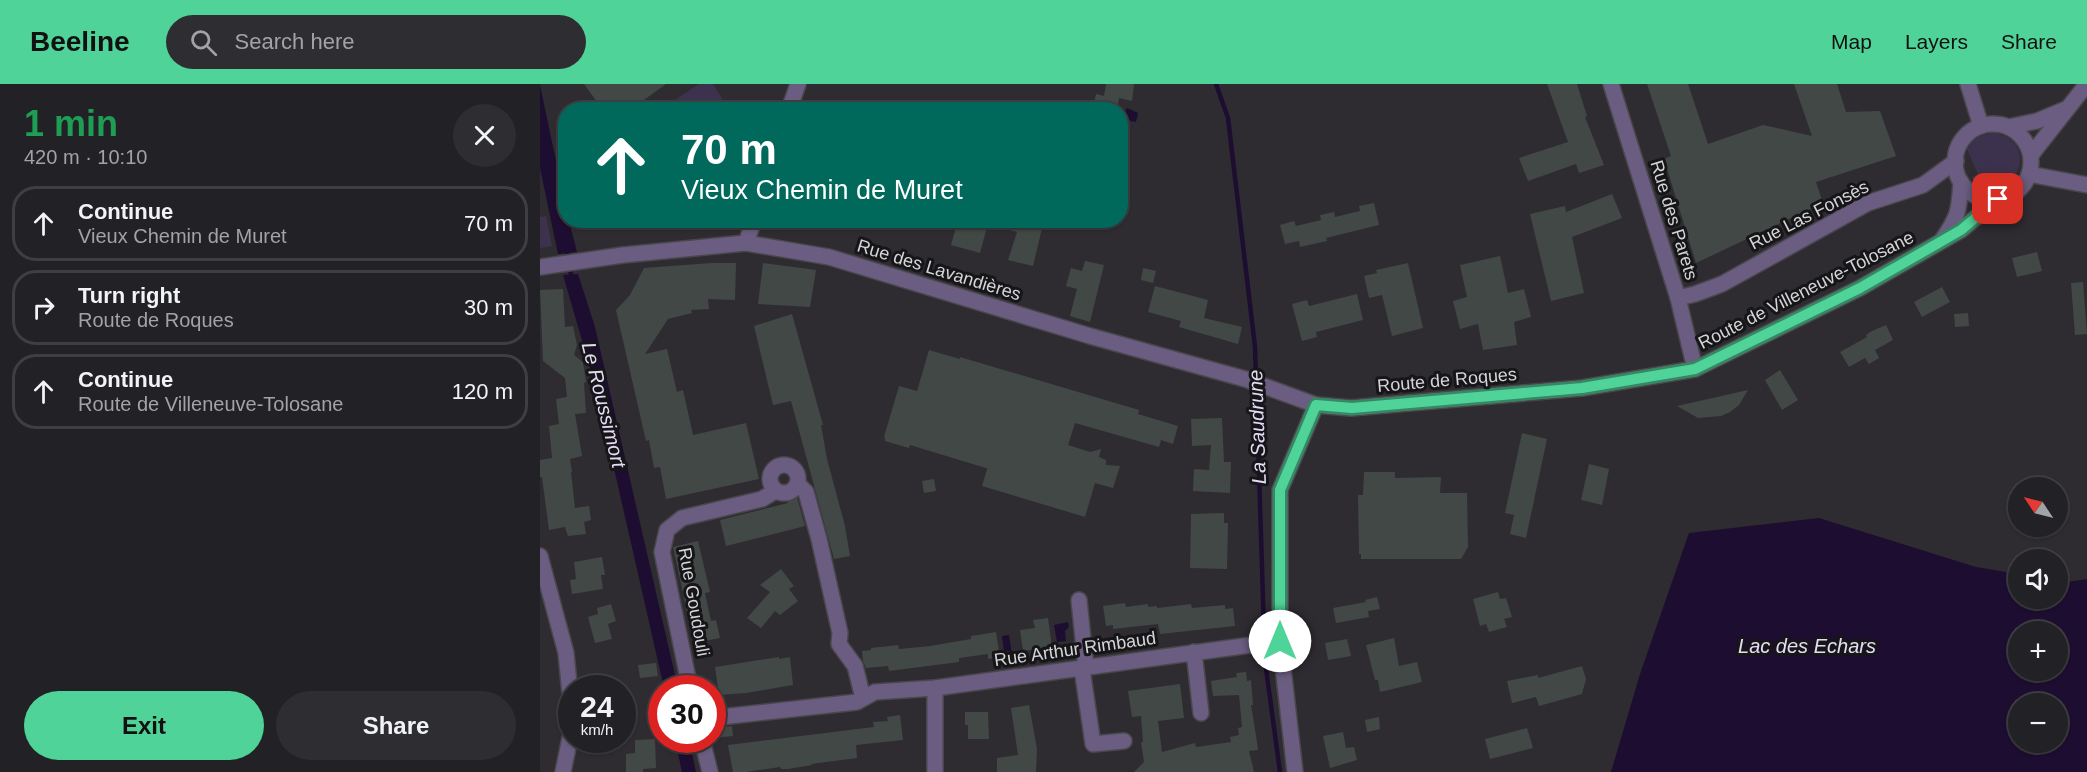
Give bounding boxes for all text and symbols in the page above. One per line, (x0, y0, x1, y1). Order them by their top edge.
search box (166, 15, 586, 69)
text: Beeline (30, 26, 130, 57)
icon: search (187, 26, 220, 59)
text: Search here (235, 29, 354, 54)
text: Map (1831, 30, 1872, 53)
text: Layers (1905, 30, 1968, 53)
text: Share (2001, 30, 2057, 53)
text: 1 min (24, 103, 118, 144)
button: close (453, 104, 516, 167)
icon: ahead (582, 126, 660, 204)
text: 70 m (681, 126, 777, 173)
text: 420 m · 10:10 (24, 146, 147, 168)
street label: Rue des Parets (1646, 158, 1702, 282)
pin (1972, 173, 2023, 224)
text: Vieux Chemin de Muret (681, 175, 963, 205)
street label: Rue Las Fonsès (1746, 176, 1872, 254)
icon: arrive (1981, 182, 2014, 215)
text: Continue (78, 199, 173, 224)
icon: ahead (27, 207, 60, 240)
text: 70 m (464, 211, 513, 236)
text: Vieux Chemin de Muret (78, 225, 287, 247)
street label: Route de Villeneuve-Tolosane (1695, 227, 1917, 353)
street label: Rue des Lavandières (855, 236, 1023, 304)
text: Turn right (78, 283, 180, 308)
icon: right (27, 291, 60, 324)
text: 30 m (464, 295, 513, 320)
text: Route de Roques (78, 309, 234, 331)
water label: Le Roussimort (578, 340, 631, 472)
street label: Route de Roques (1376, 364, 1518, 396)
text: Continue (78, 367, 173, 392)
water label: La Saudrune (1244, 369, 1270, 485)
icon: ahead (27, 375, 60, 408)
text: 120 m (452, 379, 513, 404)
text: Route de Villeneuve-Tolosane (78, 393, 343, 415)
north arrow (2008, 477, 2068, 537)
map controls (2008, 477, 2068, 753)
street label: Rue Goudouli (675, 546, 713, 658)
button: sound (2008, 549, 2068, 609)
position arrow (1248, 609, 1312, 673)
button: + (2008, 621, 2068, 681)
street label: Rue Arthur Rimbaud (993, 628, 1157, 670)
water label: Lac des Echars (1738, 635, 1876, 657)
speed limit sign: 30 (648, 675, 726, 753)
text: 24 (580, 690, 614, 723)
button: Exit (24, 691, 264, 760)
button: Share (276, 691, 516, 760)
button: − (2008, 693, 2068, 753)
text: km/h (581, 721, 613, 738)

